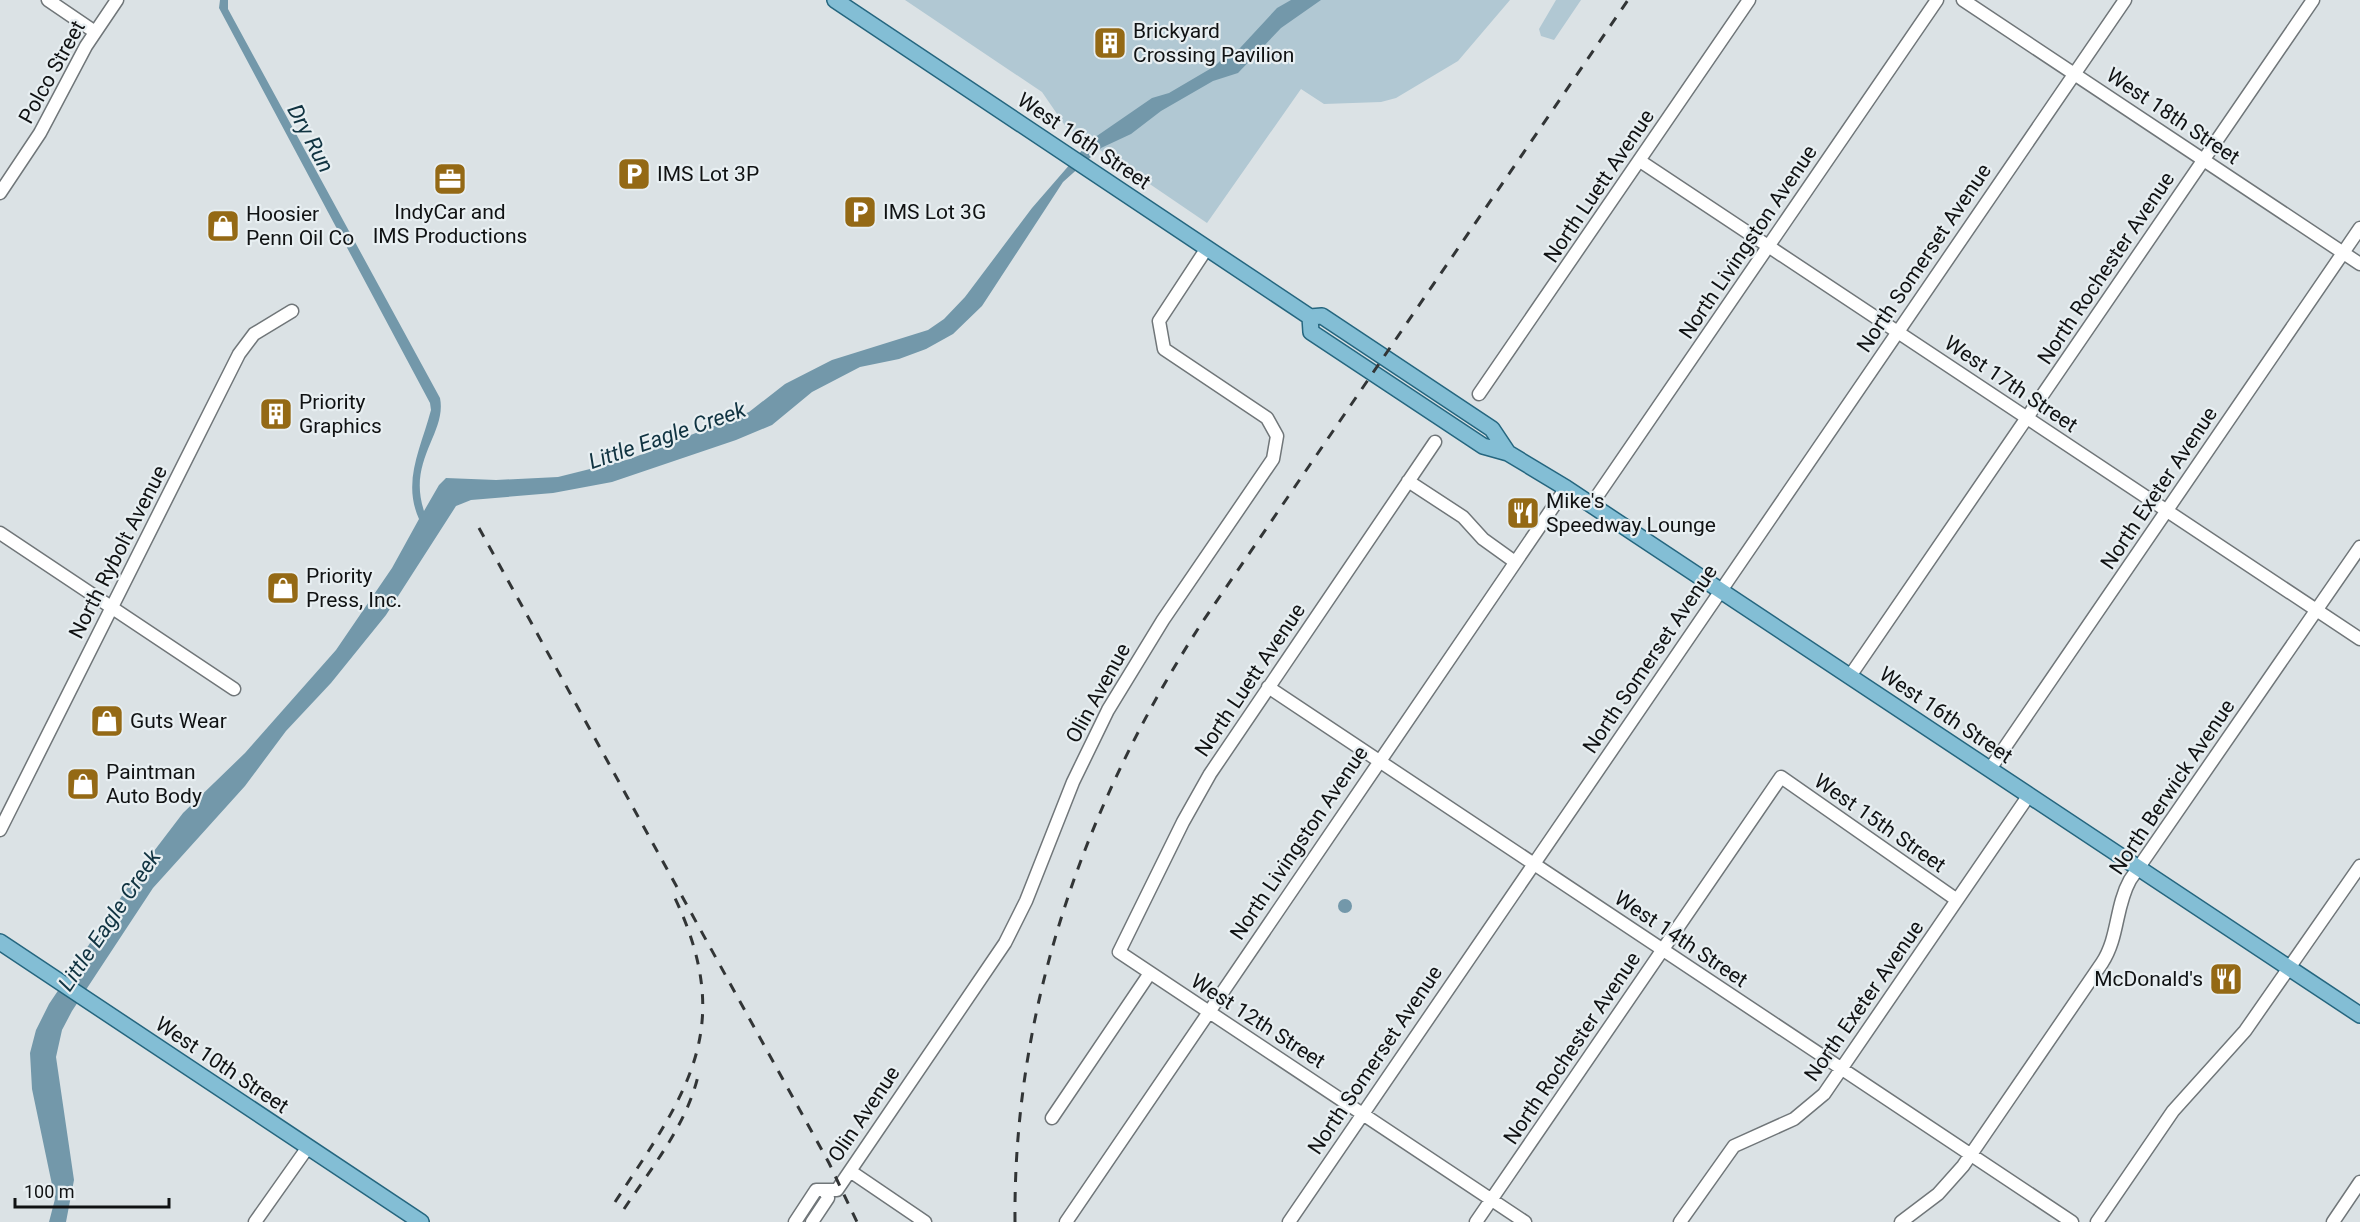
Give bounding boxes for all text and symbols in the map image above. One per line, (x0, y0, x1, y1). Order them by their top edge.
street label: Polco Street (14, 16, 90, 128)
place label: Brickyard Crossing Pavilion (1133, 19, 1294, 67)
building icon: Brickyard Crossing Pavilion (1092, 25, 1128, 61)
street label: West 18th Street (2102, 63, 2244, 169)
street label: West 16th Street (1013, 88, 1155, 194)
water label: Dry Run (282, 100, 339, 177)
street label: North Luett Avenue (1539, 105, 1659, 267)
street label: North Livingston Avenue (1674, 141, 1822, 343)
parking icon: IMS Lot 3P (616, 156, 652, 192)
street label: North Somerset Avenue (1852, 159, 1996, 357)
office icon: IndyCar and IMS Productions (432, 161, 468, 197)
place label: IMS Lot 3P (657, 162, 759, 186)
street label: North Rochester Avenue (2033, 167, 2179, 369)
parking icon: IMS Lot 3G (842, 194, 878, 230)
place label: IndyCar and IMS Productions (373, 200, 527, 248)
place label: IMS Lot 3G (883, 200, 986, 224)
place label: Hoosier Penn Oil Co (246, 202, 354, 250)
shop icon: Hoosier Penn Oil Co (205, 208, 241, 244)
street label: West 17th Street (1940, 331, 2082, 437)
place label: Priority Graphics (299, 390, 382, 438)
building icon: Priority Graphics (258, 396, 294, 432)
water label: Little Eagle Creek (585, 396, 750, 474)
street label: North Exeter Avenue (2096, 402, 2222, 574)
street label: North Rybolt Avenue (64, 462, 172, 642)
place label: Mike's Speedway Lounge (1546, 489, 1716, 537)
restaurant icon: Mike's Speedway Lounge (1505, 495, 1541, 531)
street label: North Somerset Avenue (1578, 560, 1722, 758)
place label: Priority Press, Inc. (306, 564, 402, 612)
shop icon: Priority Press, Inc. (265, 570, 301, 606)
street label: North Luett Avenue (1190, 599, 1310, 761)
street label: Olin Avenue (1061, 639, 1135, 747)
street label: West 16th Street (1875, 662, 2017, 768)
street label: North Berwick Avenue (2104, 695, 2240, 879)
shop icon: Guts Wear (89, 703, 125, 739)
place label: Guts Wear (130, 709, 227, 733)
street label: North Livingston Avenue (1225, 742, 1373, 944)
place label: Paintman Auto Body (106, 760, 202, 808)
shop icon: Paintman Auto Body (65, 766, 101, 802)
street label: West 15th Street (1810, 769, 1950, 877)
water label: Little Eagle Creek (53, 844, 166, 995)
street label: West 14th Street (1610, 886, 1752, 992)
street label: North Exeter Avenue (1800, 916, 1928, 1086)
street label: North Rochester Avenue (1499, 947, 1645, 1149)
street label: North Somerset Avenue (1303, 961, 1447, 1159)
restaurant icon: McDonald's (2208, 961, 2244, 997)
place label: McDonald's (2094, 967, 2203, 991)
street label: West 12th Street (1186, 969, 1330, 1073)
street label: West 10th Street (151, 1012, 293, 1118)
street label: Olin Avenue (823, 1062, 905, 1166)
scale bar (15, 1171, 170, 1209)
text: 100 m (24, 1181, 75, 1202)

